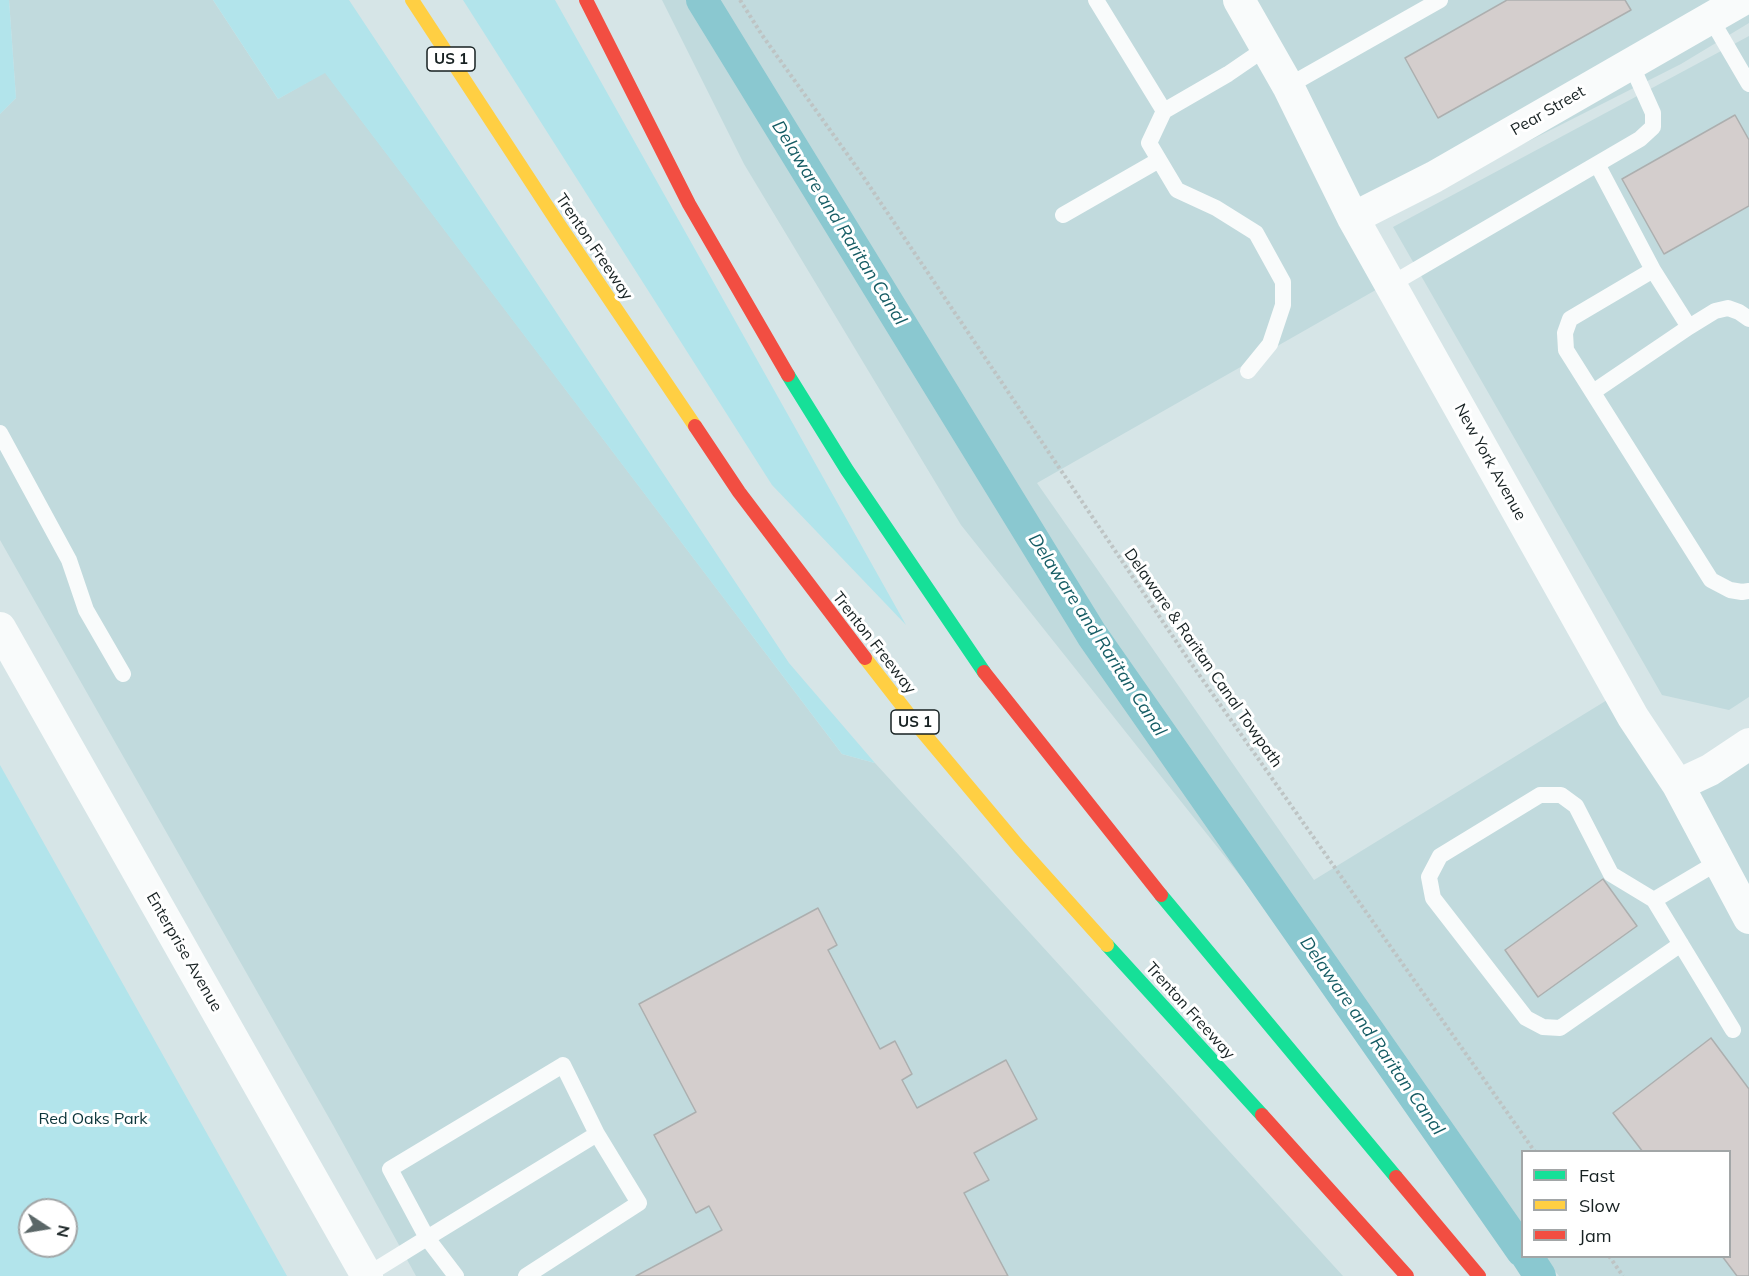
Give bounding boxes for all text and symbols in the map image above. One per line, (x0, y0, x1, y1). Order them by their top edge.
road number: US 1 (427, 47, 475, 71)
street label: Pear Street (1507, 82, 1589, 140)
water label: Delaware and Raritan Canal (767, 117, 911, 329)
street label: Trenton Freeway (551, 190, 637, 304)
street label: New York Avenue (1450, 400, 1530, 524)
water label: Delaware and Raritan Canal (1023, 530, 1171, 740)
street label: Delaware & Raritan Canal Towpath (1120, 545, 1286, 771)
street label: Trenton Freeway (828, 588, 920, 698)
road number: US 1 (891, 710, 939, 734)
street label: Enterprise Avenue (142, 889, 226, 1015)
water label: Delaware and Raritan Canal (1295, 933, 1449, 1139)
street label: Trenton Freeway (1141, 958, 1239, 1064)
park label: Red Oaks Park (38, 1109, 148, 1129)
legend (1521, 1150, 1731, 1258)
text: Fast (1579, 1164, 1615, 1187)
text: Slow (1579, 1194, 1620, 1217)
north arrow (18, 1198, 78, 1258)
text: N (53, 1223, 75, 1239)
text: Jam (1579, 1224, 1612, 1247)

